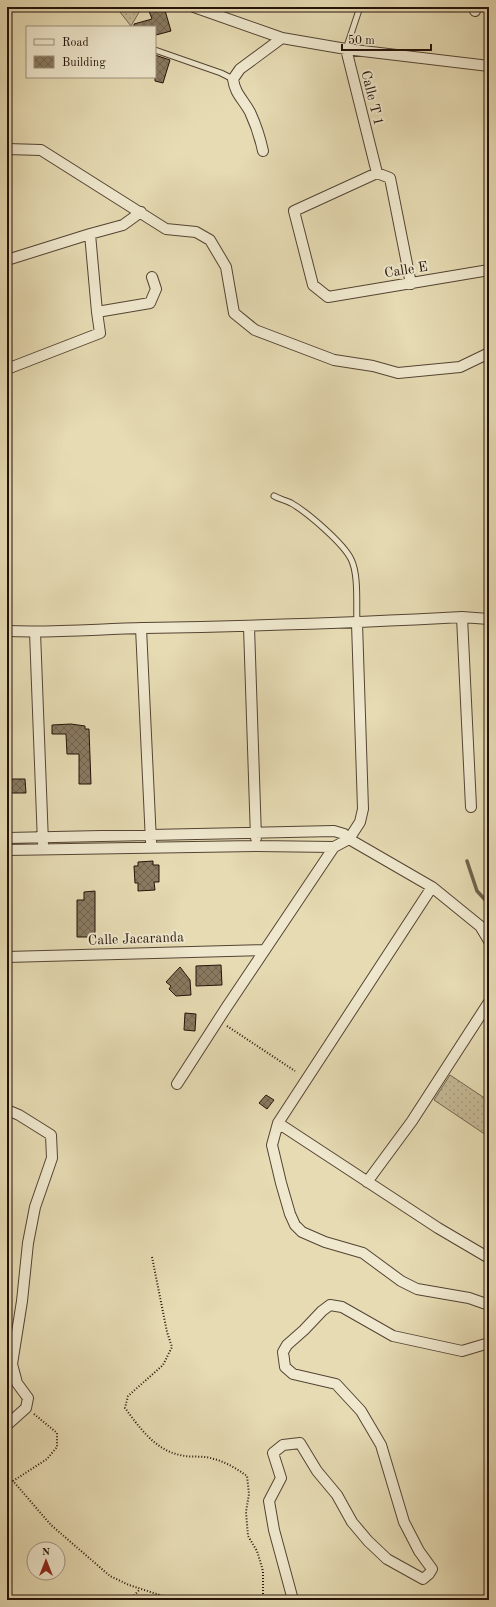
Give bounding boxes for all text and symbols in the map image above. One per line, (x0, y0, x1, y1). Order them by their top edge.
legend (26, 26, 156, 78)
scale bar (342, 26, 431, 52)
text: 50 m (348, 34, 375, 47)
text: Road (62, 37, 89, 49)
text: Building (62, 57, 106, 69)
street label: Calle T 1 (358, 69, 386, 127)
street label: Calle E (383, 260, 429, 280)
street label: Calle Jacaranda (88, 930, 184, 948)
north arrow (26, 1541, 66, 1581)
text: N (42, 1547, 51, 1558)

